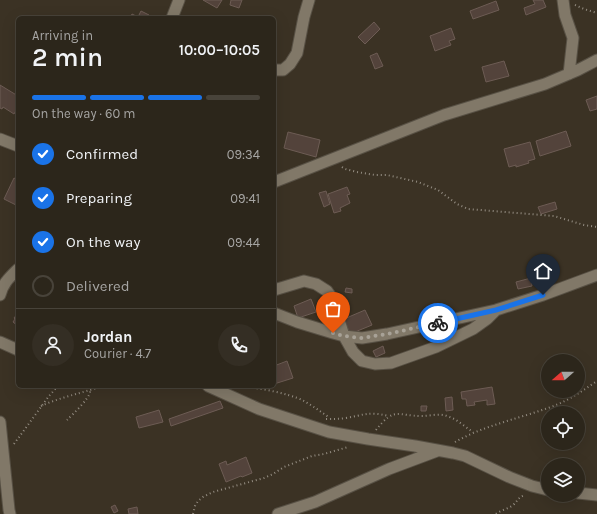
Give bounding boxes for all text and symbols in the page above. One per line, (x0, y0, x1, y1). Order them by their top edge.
text: Arriving in (32, 28, 93, 43)
text: 10:00–10:05 (179, 41, 260, 59)
text: 2 min (32, 42, 103, 73)
text: On the way · 60 m (32, 106, 135, 121)
icon: check (32, 143, 54, 165)
text: Confirmed (66, 145, 138, 163)
text: 09:34 (227, 147, 260, 162)
icon: check (32, 187, 54, 209)
text: Preparing (66, 189, 132, 207)
text: 09:41 (230, 191, 260, 206)
icon: check (32, 231, 54, 253)
text: On the way (66, 233, 140, 251)
text: 09:44 (227, 235, 260, 250)
pin (526, 254, 560, 295)
icon: home (532, 260, 554, 282)
text: Delivered (66, 277, 130, 295)
pin (316, 292, 350, 333)
icon: bag (322, 298, 344, 320)
courier (418, 303, 458, 343)
icon: bike (427, 312, 449, 334)
button: person (32, 324, 74, 366)
button: phone (218, 324, 260, 366)
text: Jordan (84, 328, 132, 346)
text: Courier · 4.7 (84, 346, 151, 361)
north arrow (541, 354, 585, 398)
map controls (541, 354, 585, 502)
button: locate (541, 406, 585, 450)
button: layers (541, 458, 585, 502)

